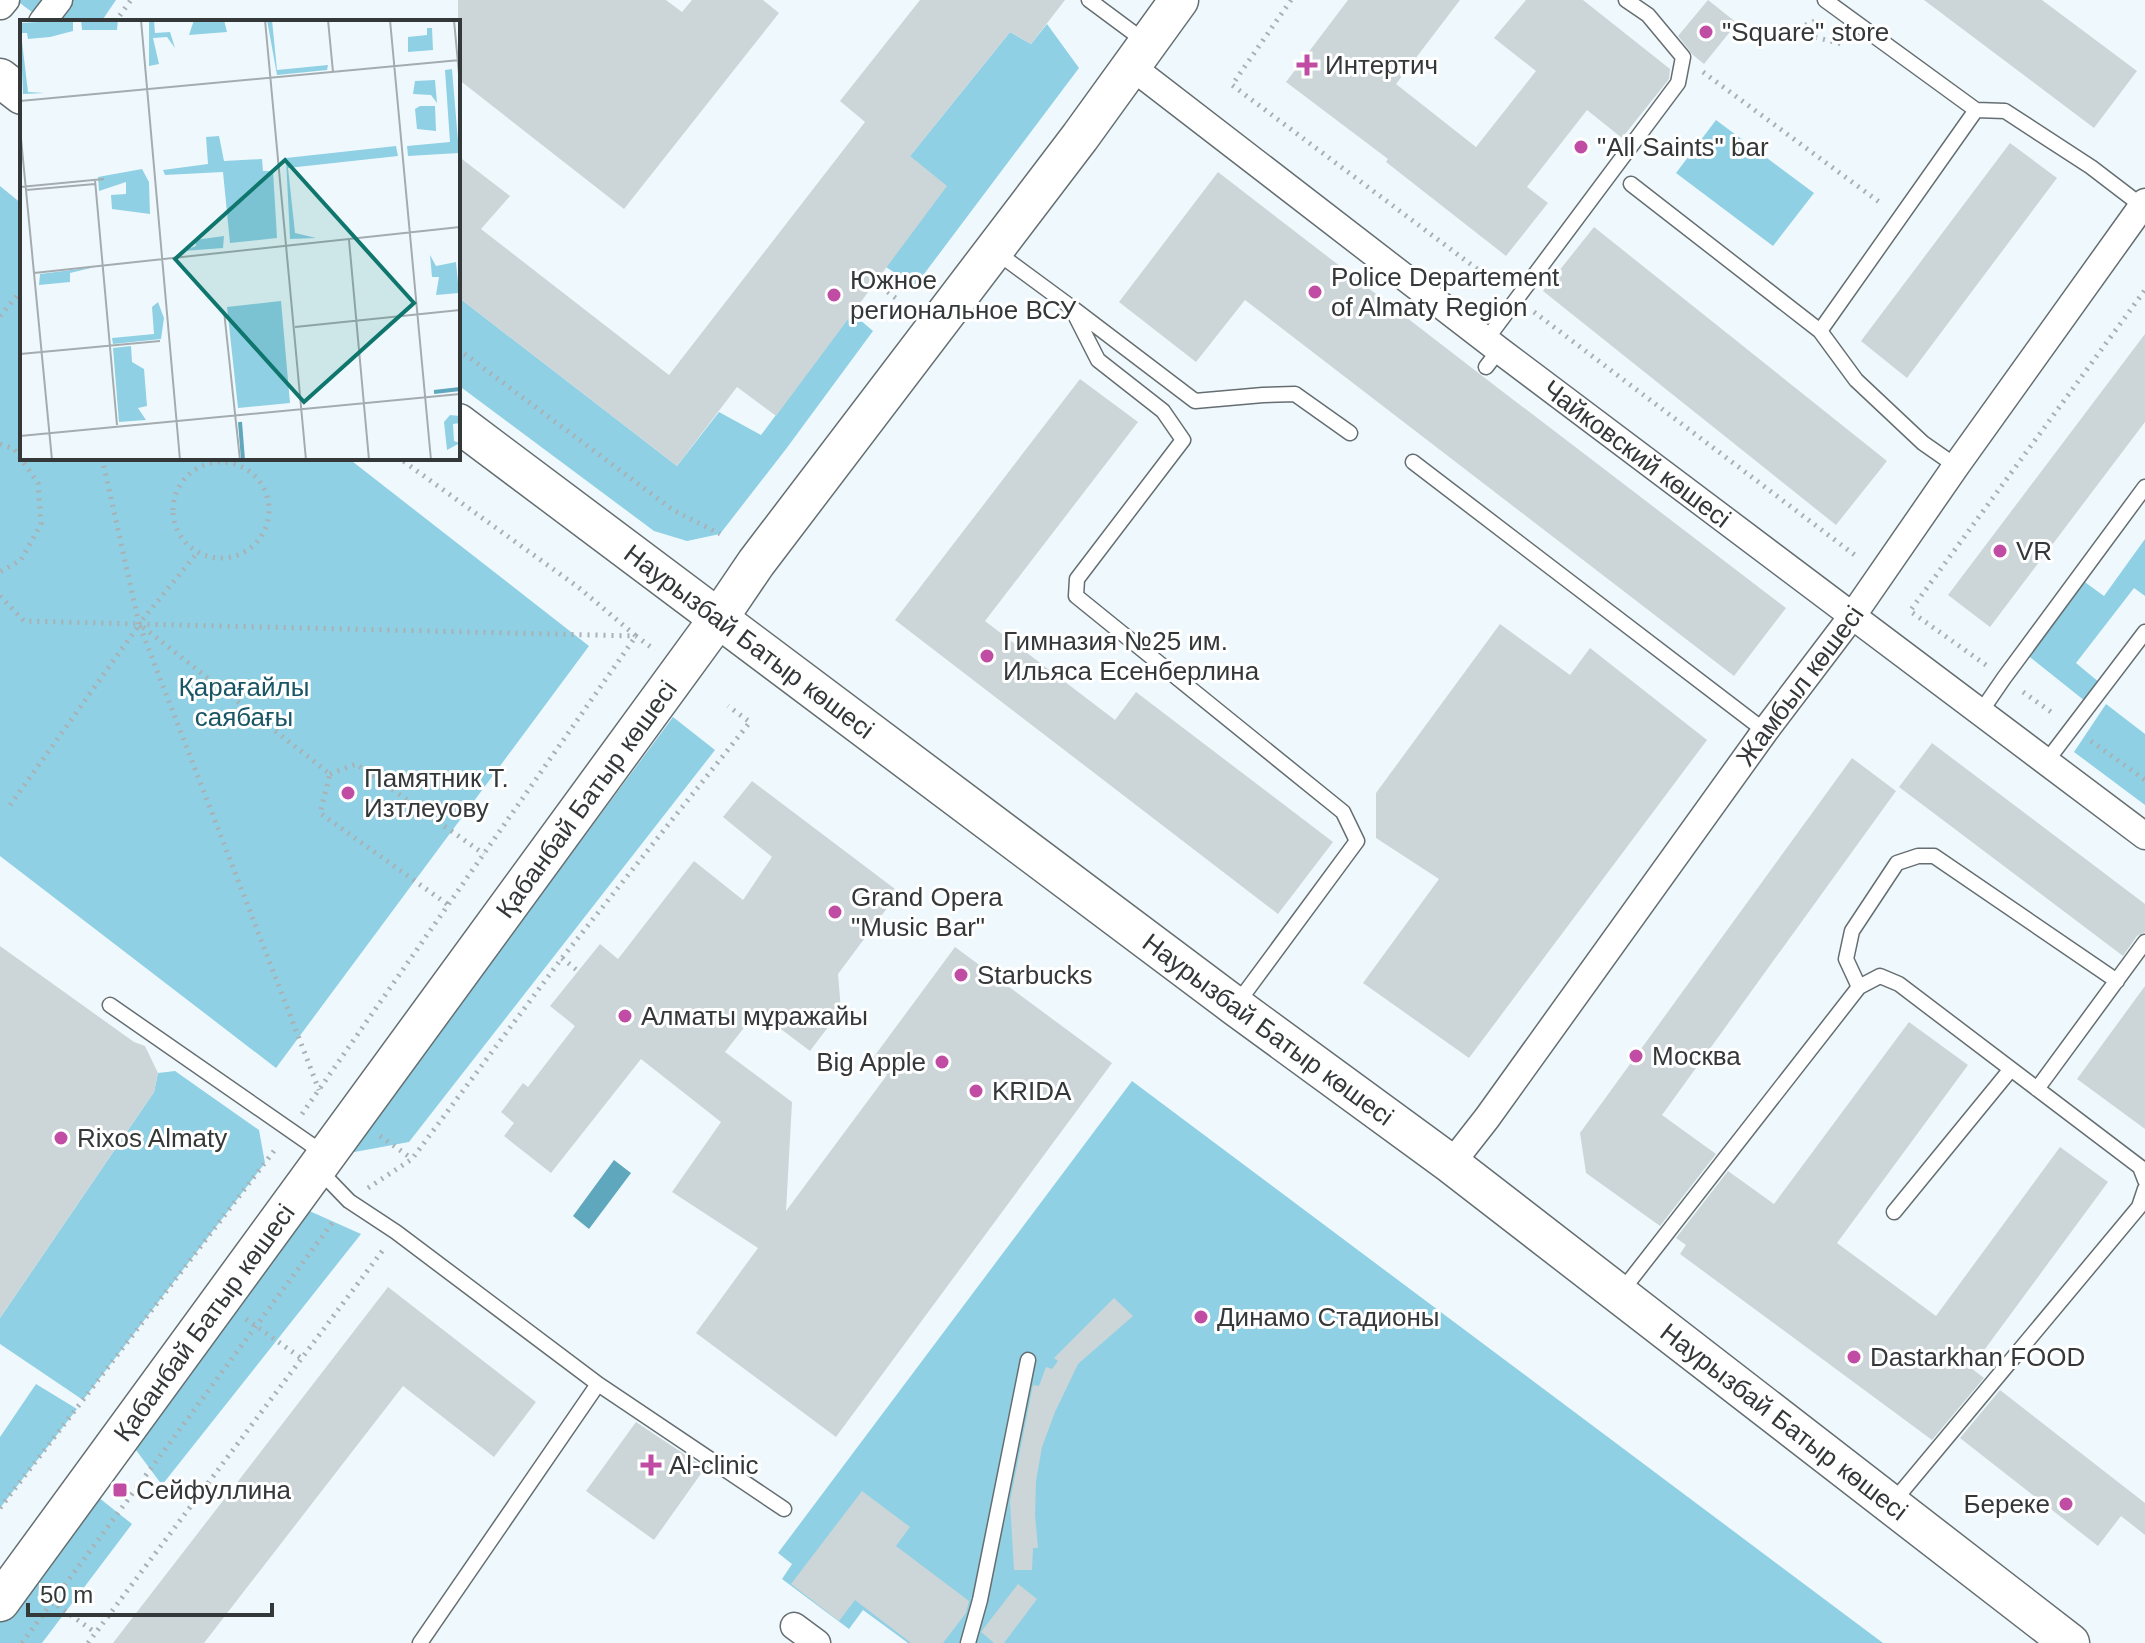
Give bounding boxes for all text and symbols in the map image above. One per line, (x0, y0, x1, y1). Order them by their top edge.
place label: "Square" store (1722, 17, 1889, 47)
inset map (20, 20, 460, 460)
marker: "Square" store (1697, 23, 1715, 41)
place label: Интертич (1325, 50, 1438, 80)
marker: Интертич (1296, 54, 1318, 76)
place label: "All Saints" bar (1597, 132, 1769, 162)
marker: "All Saints" bar (1572, 138, 1590, 156)
place label: Police Departement of Almaty Region (1331, 262, 1560, 322)
place label: Южное региональное ВСУ (850, 265, 1077, 325)
marker: Police Departement of Almaty Region (1306, 283, 1324, 301)
marker: Южное региональное ВСУ (825, 286, 843, 304)
street label: Чайковский көшесі (1537, 374, 1736, 534)
place label: VR (2016, 536, 2052, 566)
street label: Наурызбай Батыр көшесі (618, 538, 880, 745)
marker: VR (1991, 542, 2009, 560)
street label: Жамбыл көшесі (1730, 600, 1870, 771)
place label: Гимназия №25 им. Ильяса Есенберлина (1003, 626, 1260, 686)
marker: Гимназия №25 им. Ильяса Есенберлина (978, 647, 996, 665)
park label: Қарағайлы саябағы (179, 672, 309, 732)
street label: Қабанбай Батыр көшесі (490, 675, 683, 924)
place label: Памятник Т. Изтлеуову (364, 763, 509, 823)
marker: Памятник Т. Изтлеуову (339, 784, 357, 802)
place label: Grand Opera "Music Bar" (851, 882, 1003, 942)
marker: Grand Opera "Music Bar" (826, 903, 844, 921)
street label: Наурызбай Батыр көшесі (1137, 927, 1399, 1132)
place label: Starbucks (977, 960, 1093, 990)
marker: Starbucks (952, 966, 970, 984)
place label: Алматы мұражайы (641, 1001, 868, 1031)
marker: Алматы мұражайы (616, 1007, 634, 1025)
place label: Москва (1652, 1041, 1741, 1071)
place label: Big Apple (816, 1047, 926, 1077)
marker: Москва (1627, 1047, 1645, 1065)
marker: Big Apple (933, 1053, 951, 1071)
place label: KRIDA (992, 1076, 1072, 1106)
marker: KRIDA (967, 1082, 985, 1100)
place label: Rixos Almaty (77, 1123, 227, 1153)
marker: Rixos Almaty (52, 1129, 70, 1147)
street label: Қабанбай Батыр көшесі (107, 1198, 301, 1447)
place label: Динамо Стадионы (1217, 1302, 1440, 1332)
marker: Динамо Стадионы (1192, 1308, 1210, 1326)
street label: Наурызбай Батыр көшесі (1654, 1317, 1913, 1527)
place label: Dastarkhan FOOD (1870, 1342, 2085, 1372)
marker: Dastarkhan FOOD (1845, 1348, 1863, 1366)
place label: Al-clinic (669, 1450, 759, 1480)
marker: Al-clinic (640, 1454, 662, 1476)
place label: Сейфуллина (136, 1475, 292, 1505)
marker: Сейфуллина (111, 1481, 129, 1499)
place label: Береке (1963, 1489, 2050, 1519)
marker: Береке (2057, 1495, 2075, 1513)
scale bar (28, 1567, 272, 1617)
text: 50 m (40, 1581, 93, 1608)

